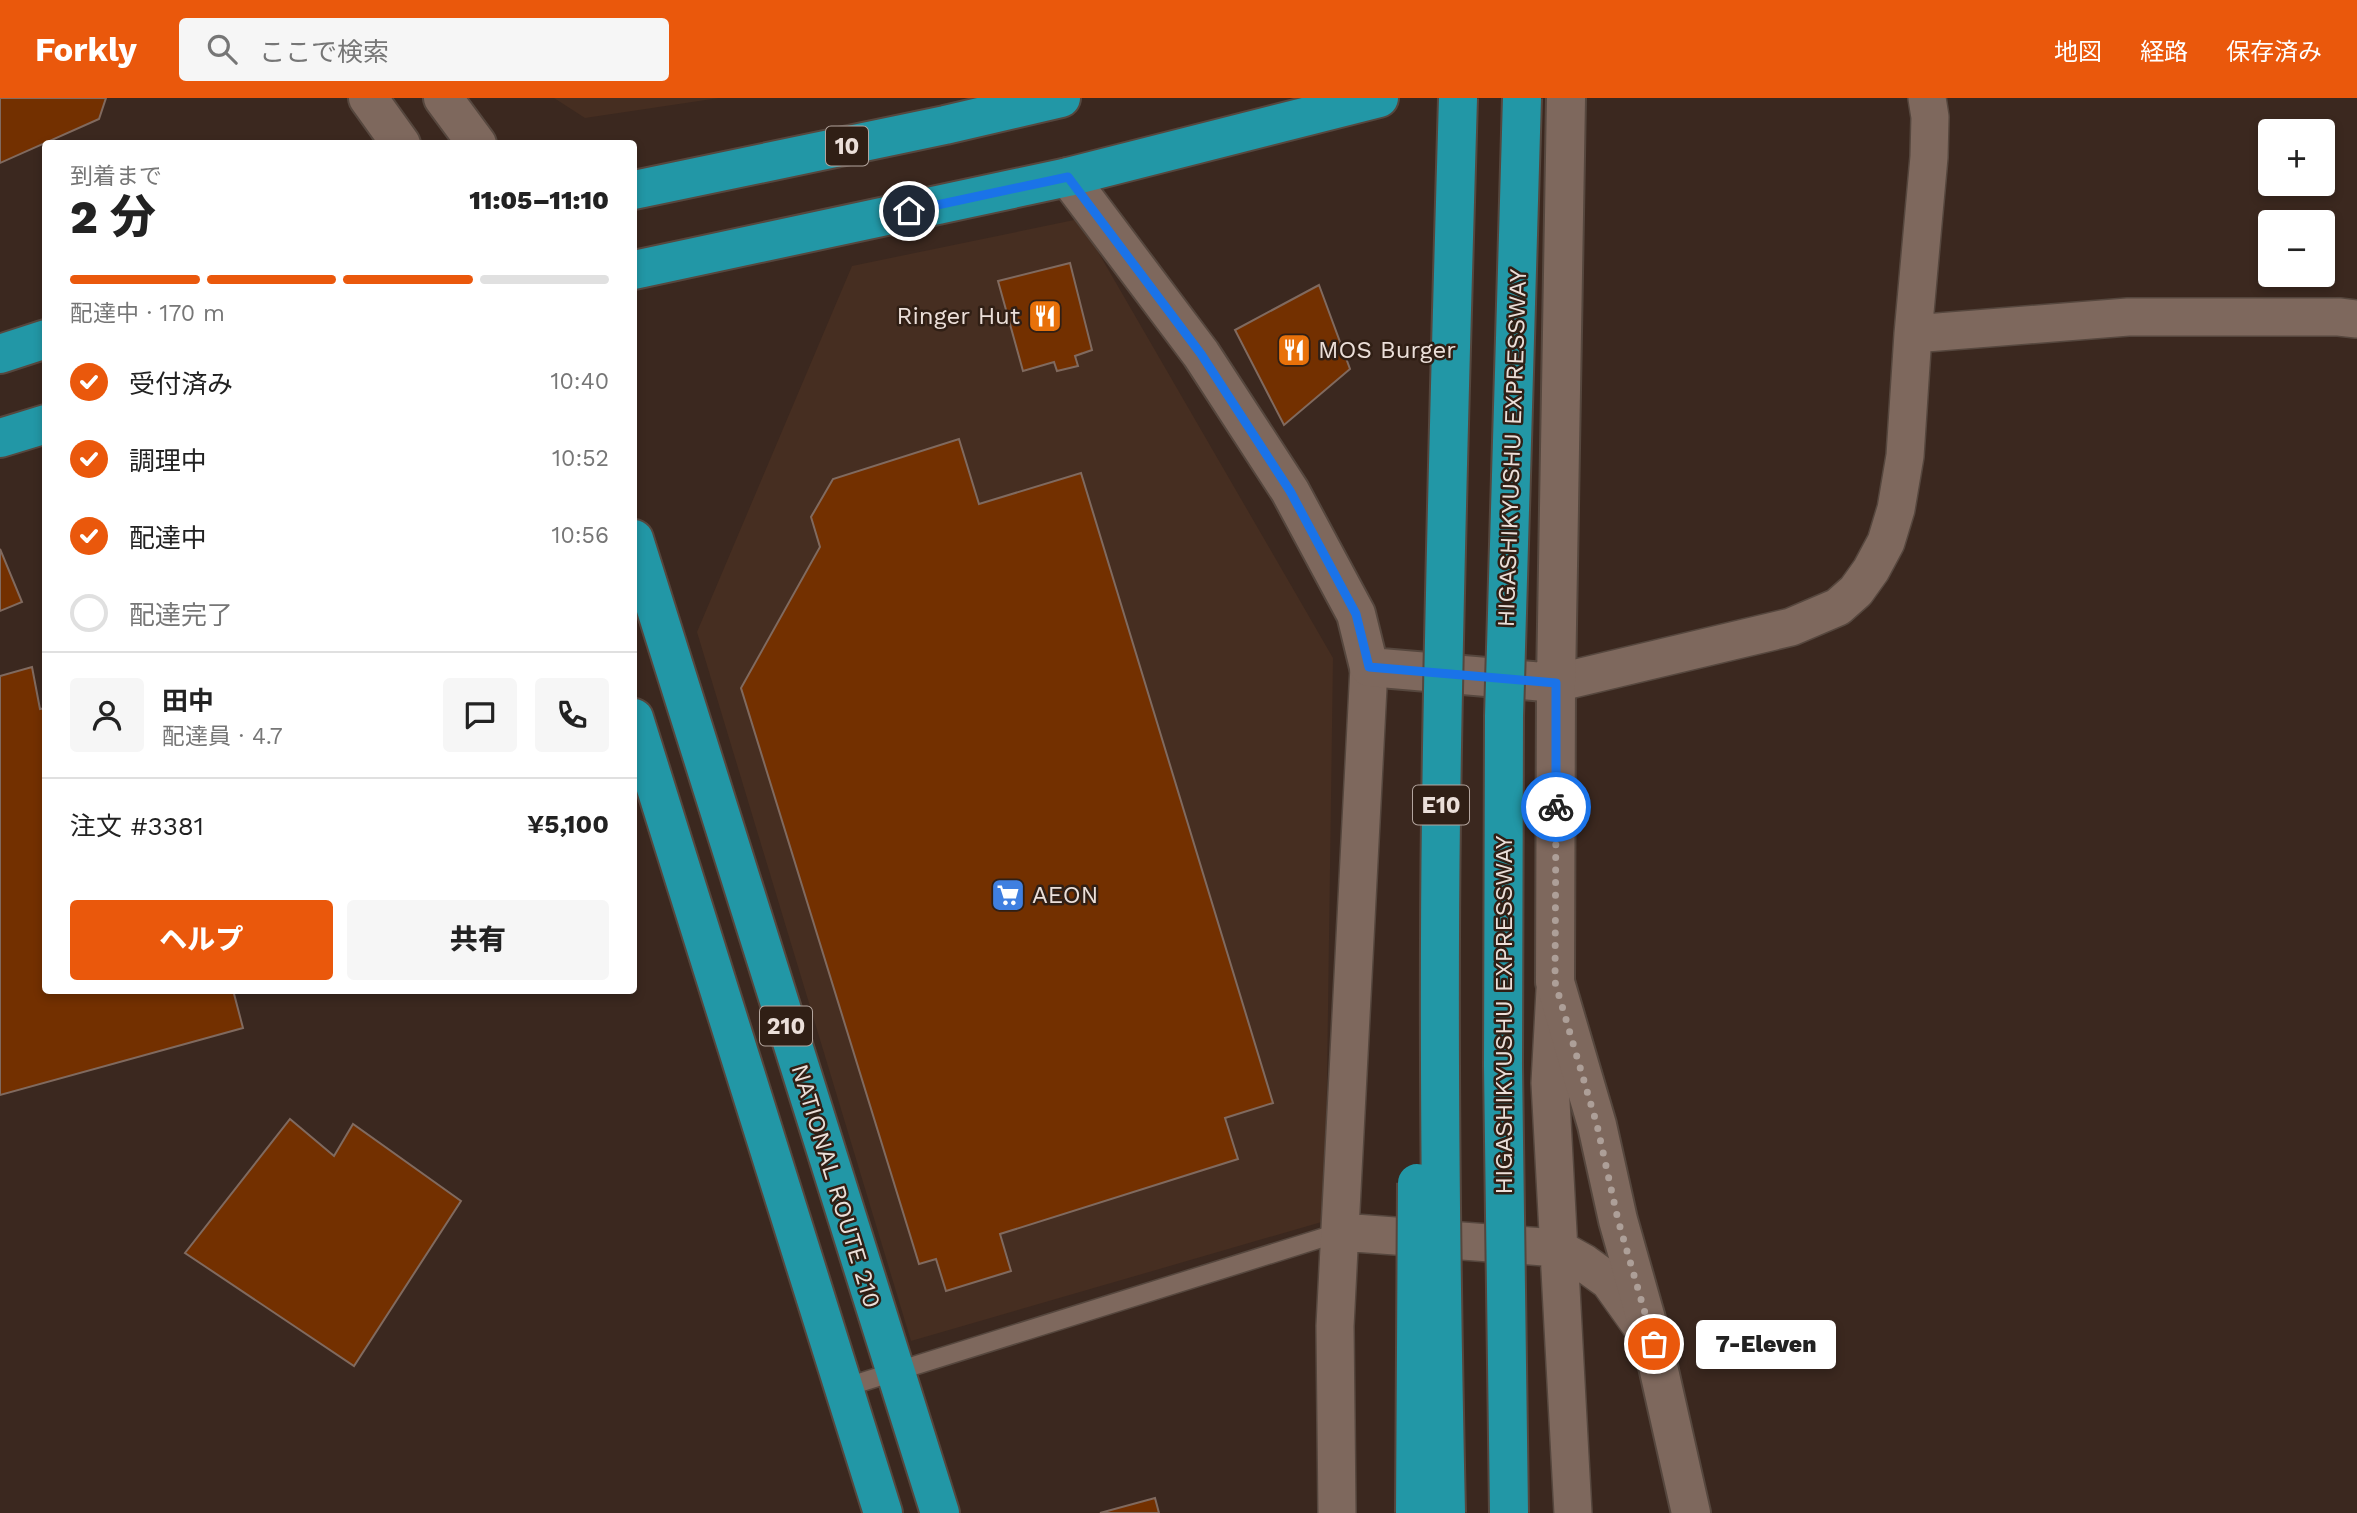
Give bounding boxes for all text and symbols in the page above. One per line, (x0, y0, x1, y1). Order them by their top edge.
search box (179, 18, 669, 81)
text: Forkly (35, 30, 137, 69)
icon: search (203, 30, 241, 68)
text: ここで検索 (259, 37, 389, 67)
text: 地図 (2054, 38, 2102, 66)
text: 経路 (2140, 38, 2188, 66)
text: 保存済み (2226, 38, 2322, 66)
map controls (2258, 119, 2335, 287)
button: + (2258, 119, 2335, 196)
road number: 10 (826, 126, 868, 166)
text: 到着まで (70, 163, 162, 190)
pin (879, 181, 939, 241)
text: 11:05–11:10 (469, 185, 609, 215)
text: 2 分 (70, 190, 156, 244)
icon: home (890, 192, 928, 230)
button: − (2258, 210, 2335, 287)
street label: HIGASHIKYUSHU EXPRESSWAY (1492, 268, 1532, 628)
restaurant icon: Ringer Hut (1026, 297, 1064, 335)
text: 配達中 · 170 m (70, 300, 225, 327)
place label: Ringer Hut (897, 302, 1020, 330)
restaurant icon: MOS Burger (1275, 331, 1313, 369)
place label: MOS Burger (1318, 336, 1456, 364)
icon: check (70, 363, 108, 401)
text: 10:40 (551, 368, 609, 395)
text: 受付済み (129, 369, 233, 399)
icon: check (70, 440, 108, 478)
text: 10:52 (552, 445, 609, 472)
text: 調理中 (129, 446, 207, 476)
icon: check (70, 517, 108, 555)
text: 10:56 (552, 522, 609, 549)
text: 配達中 (129, 523, 207, 553)
text: 配達完了 (129, 600, 233, 630)
button: person (70, 678, 144, 752)
button: chat (443, 678, 517, 752)
button: phone (535, 678, 609, 752)
text: 田中 (162, 686, 214, 716)
text: 配達員 · 4.7 (162, 723, 283, 750)
courier (1521, 772, 1591, 842)
road number: E10 (1413, 786, 1469, 824)
icon: bike (1537, 788, 1575, 826)
text: ¥5,100 (527, 809, 609, 839)
text: 注文 #3381 (70, 811, 204, 841)
street label: HIGASHIKYUSHU EXPRESSWAY (1490, 835, 1518, 1194)
supermarket icon: AEON (989, 876, 1027, 914)
place label: AEON (1032, 881, 1098, 909)
button: ヘルプ (70, 900, 333, 980)
button: 共有 (347, 900, 609, 980)
road number: 210 (760, 1007, 812, 1046)
street label: NATIONAL ROUTE 210 (786, 1061, 886, 1311)
pin (1624, 1314, 1684, 1374)
callout: 7-Eleven (1696, 1320, 1836, 1368)
icon: bag (1635, 1325, 1673, 1363)
text: 7-Eleven (1716, 1331, 1816, 1358)

